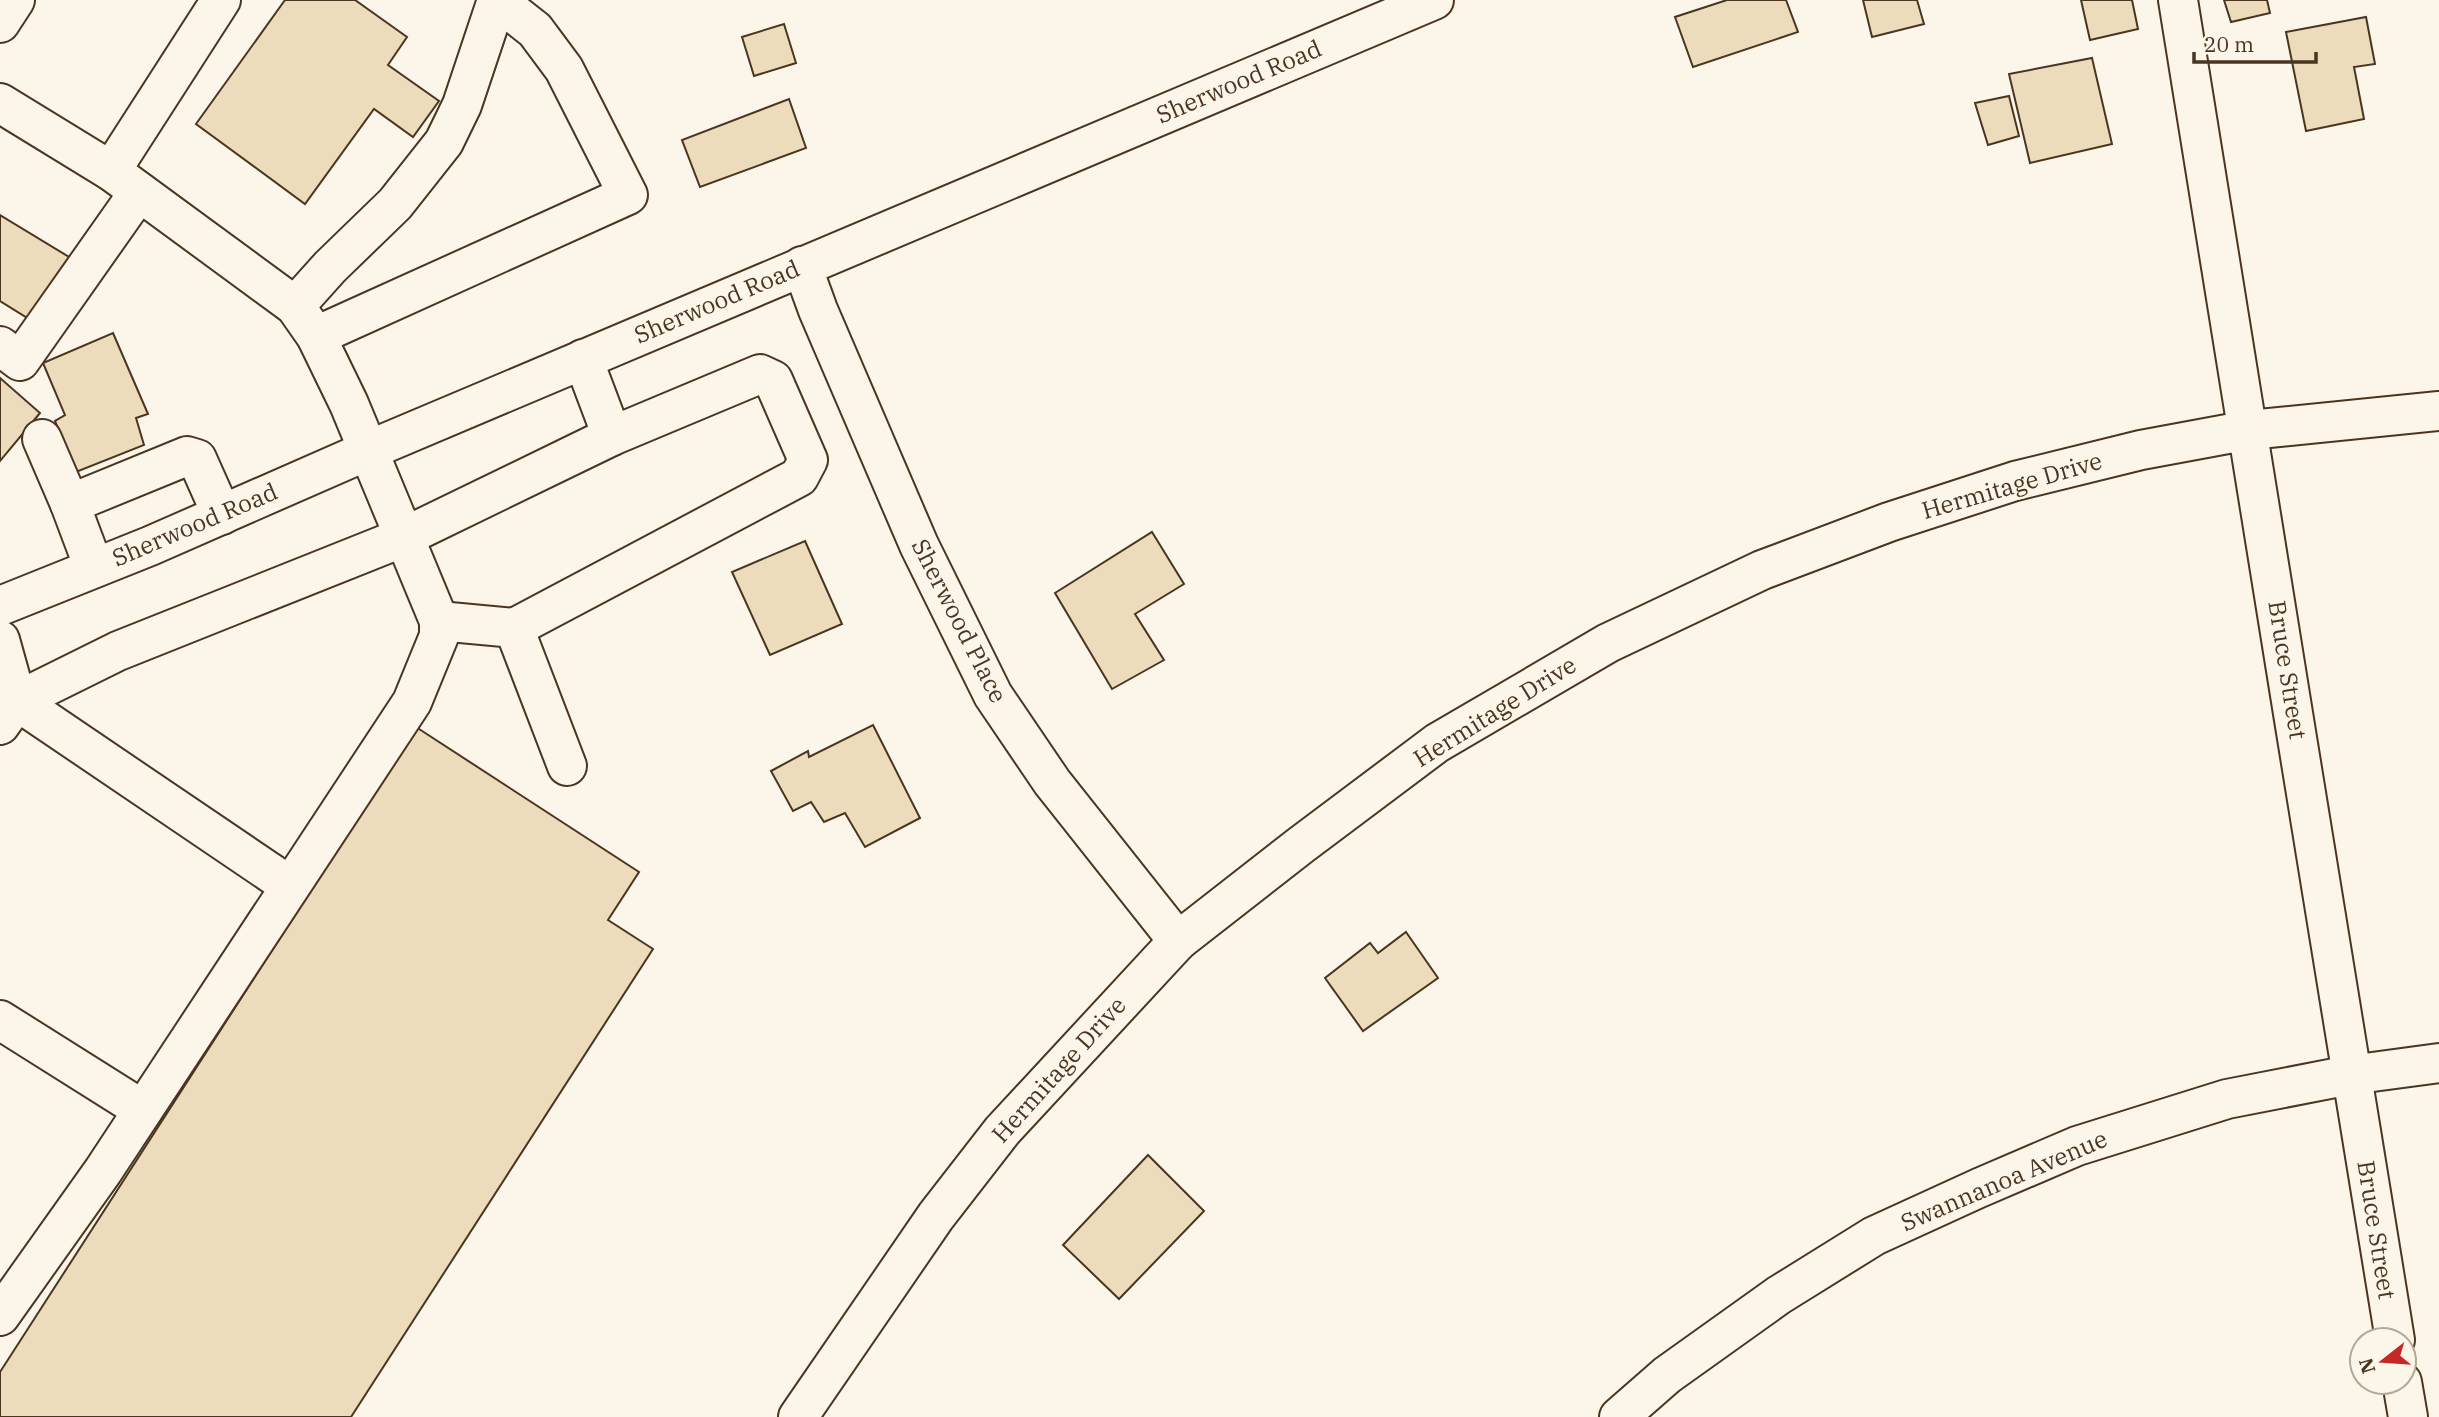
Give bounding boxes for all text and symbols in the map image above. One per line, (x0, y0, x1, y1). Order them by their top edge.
scale bar (2194, 21, 2316, 65)
text: 20 m (2204, 30, 2254, 58)
street label: Sherwood Road (1151, 32, 1326, 130)
street label: Sherwood Road (629, 252, 804, 350)
street label: Hermitage Drive (1918, 444, 2106, 526)
street label: Sherwood Road (107, 475, 282, 573)
street label: Sherwood Place (905, 533, 1015, 708)
street label: Bruce Street (2261, 598, 2315, 742)
street label: Hermitage Drive (1407, 648, 1582, 774)
street label: Hermitage Drive (984, 989, 1132, 1149)
street label: Swannanoa Avenue (1895, 1122, 2112, 1238)
street label: Bruce Street (2350, 1158, 2404, 1302)
north arrow (2348, 1326, 2418, 1396)
text: N (2353, 1355, 2380, 1377)

